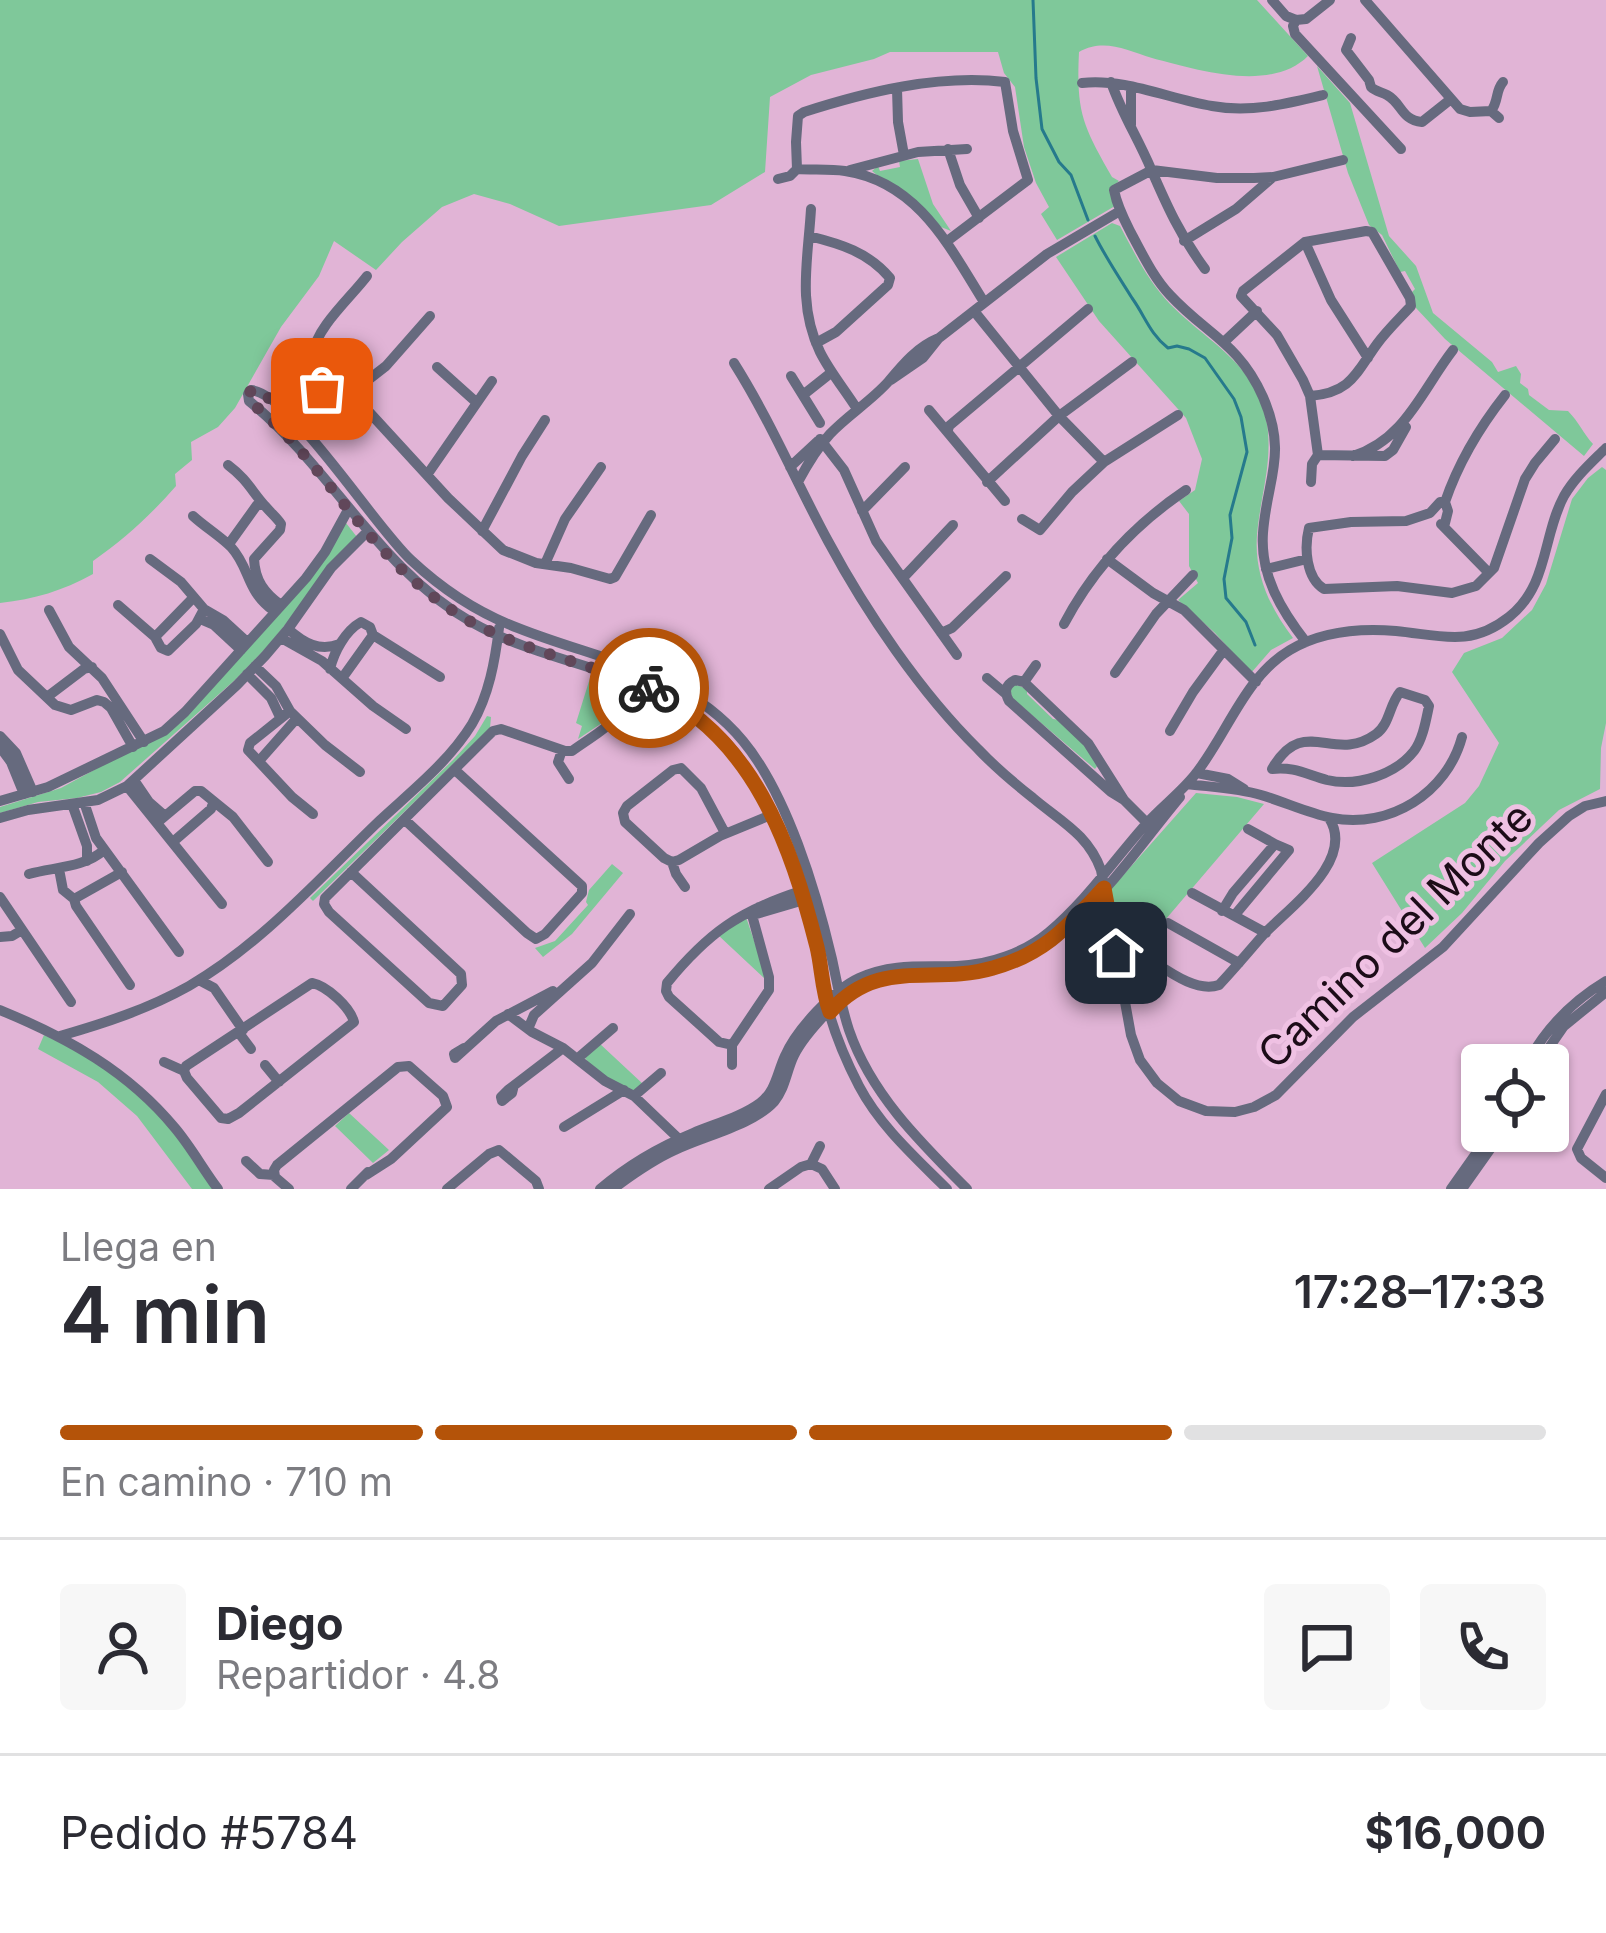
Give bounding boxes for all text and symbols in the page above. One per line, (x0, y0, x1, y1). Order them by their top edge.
pin (271, 338, 373, 440)
icon: bag (289, 356, 355, 422)
courier (589, 628, 709, 748)
icon: bike (616, 655, 682, 721)
street label: Camino del Monte (1247, 791, 1542, 1078)
pin (1065, 902, 1167, 1004)
icon: home (1083, 920, 1149, 986)
map controls (1461, 1044, 1569, 1152)
button: locate (1461, 1044, 1569, 1152)
text: Llega en (60, 1223, 217, 1270)
text: 17:28–17:33 (1294, 1264, 1546, 1319)
text: 4 min (60, 1267, 270, 1362)
text: En camino · 710 m (60, 1458, 393, 1505)
button: person (60, 1584, 186, 1710)
button: chat (1264, 1584, 1390, 1710)
button: phone (1420, 1584, 1546, 1710)
text: Diego (216, 1596, 344, 1651)
text: Repartidor · 4.8 (216, 1651, 500, 1698)
text: Pedido #5784 (60, 1805, 358, 1860)
text: $16,000 (1365, 1805, 1546, 1860)

